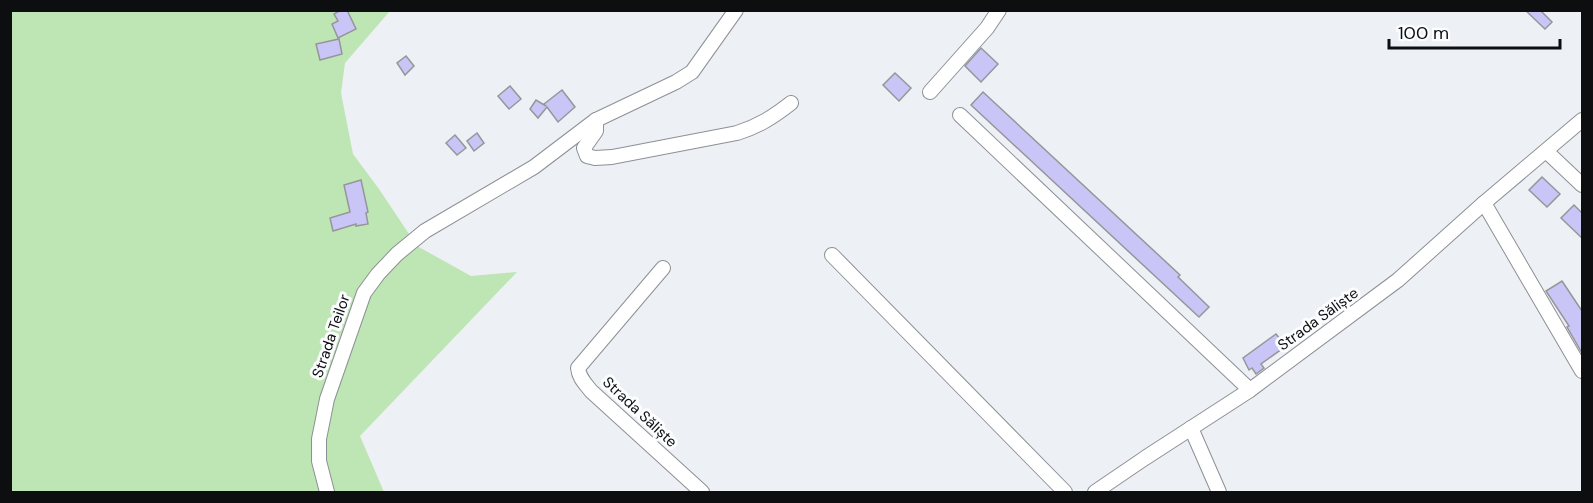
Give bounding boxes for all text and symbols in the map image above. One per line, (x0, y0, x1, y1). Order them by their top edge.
scale bar (1389, 12, 1560, 50)
text: 100 m (1398, 21, 1449, 45)
street label: Strada Săliște (1274, 283, 1362, 355)
street label: Strada Teilor (307, 291, 355, 380)
street label: Strada Săliște (598, 372, 682, 452)

